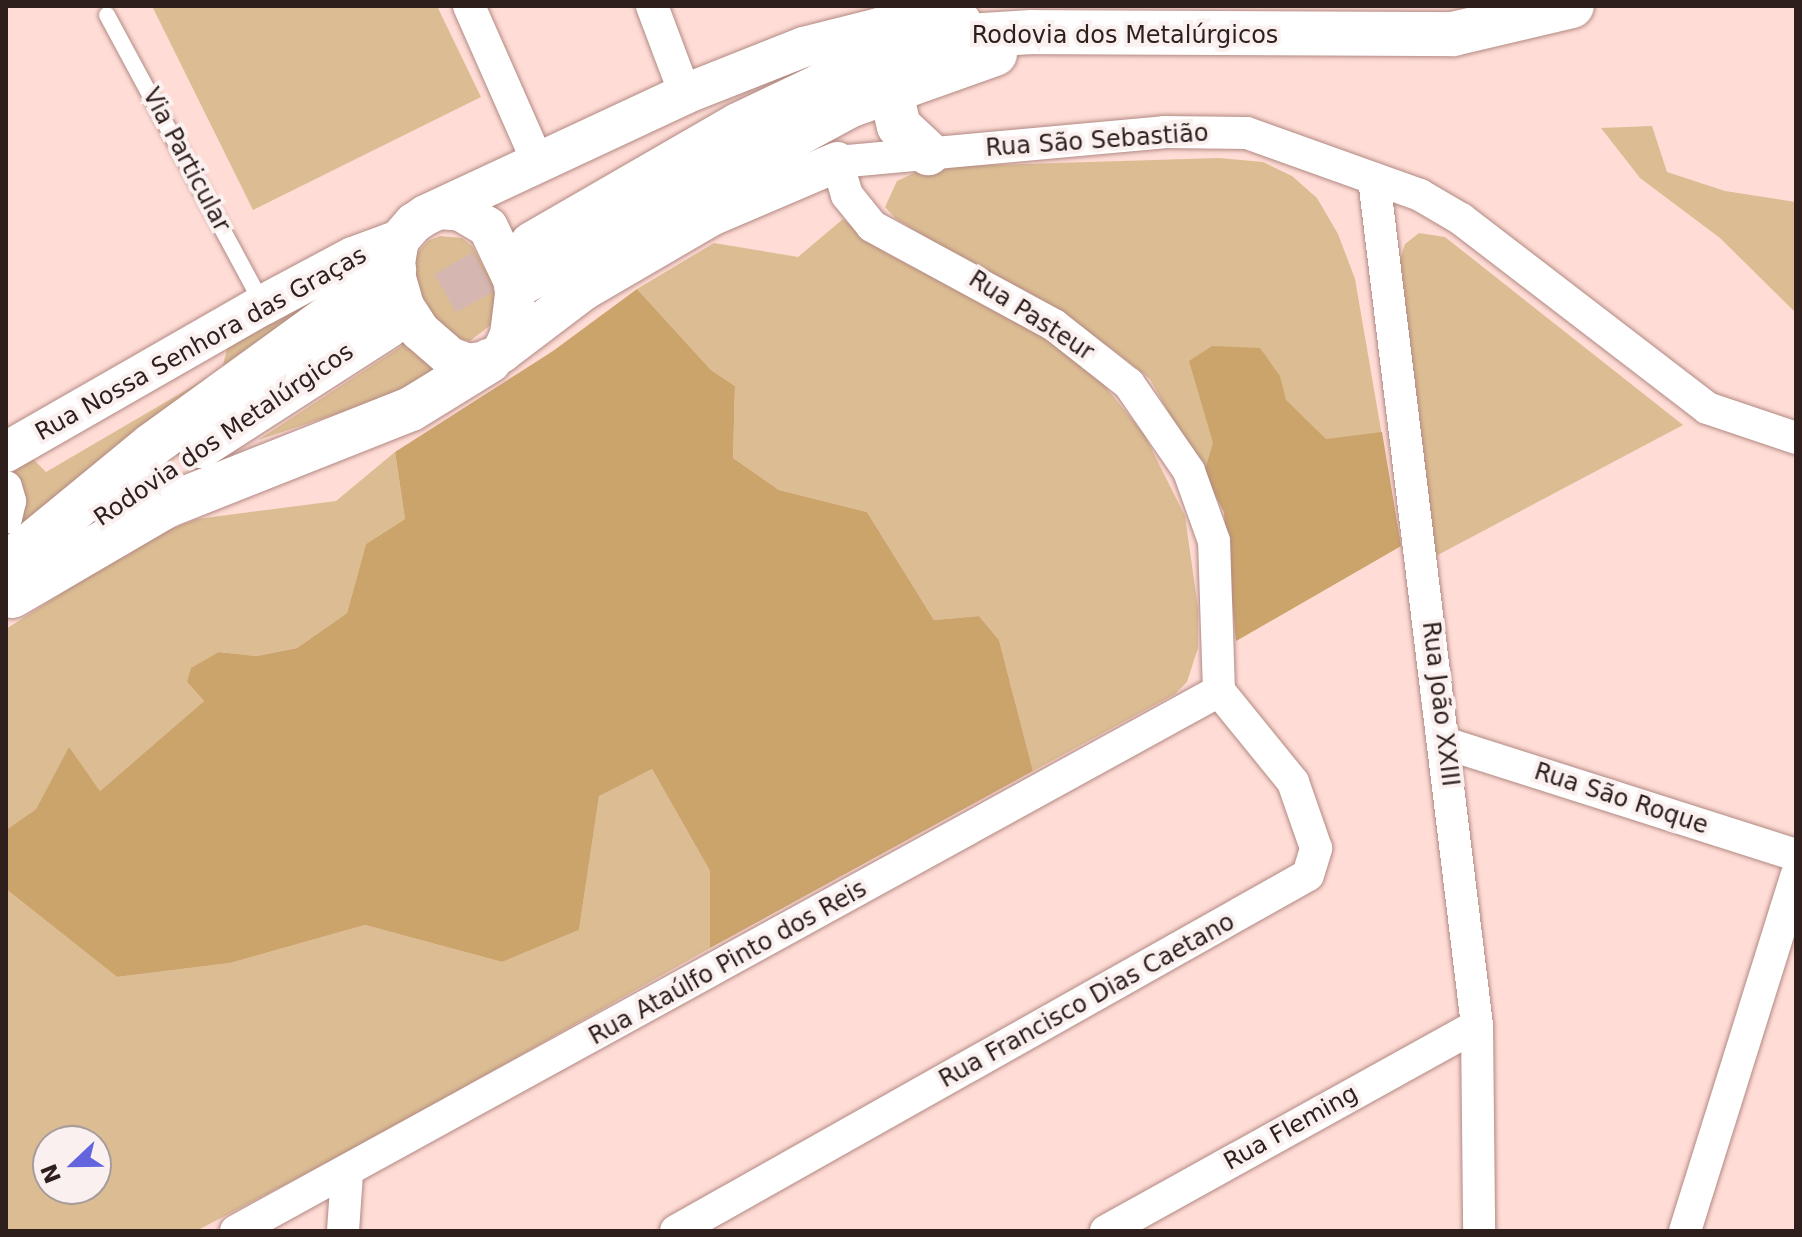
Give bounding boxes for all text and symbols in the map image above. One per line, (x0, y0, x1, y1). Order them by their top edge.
street label: Rodovia dos Metalúrgicos (972, 22, 1278, 50)
street label: Via Particular (136, 83, 236, 237)
street label: Rua São Sebastião (985, 119, 1209, 163)
street label: Rua Nossa Senhora das Graças (30, 241, 372, 447)
street label: Rua Pasteur (963, 265, 1099, 367)
street label: Rodovia dos Metalúrgicos (89, 337, 359, 533)
street label: Rua João XXIII (1416, 620, 1464, 788)
street label: Rua São Roque (1531, 757, 1711, 841)
street label: Rua Ataúlfo Pinto dos Reis (584, 875, 872, 1051)
street label: Rua Francisco Dias Caetano (934, 908, 1240, 1094)
street label: Rua Fleming (1219, 1079, 1363, 1177)
north arrow (32, 1125, 112, 1205)
text: N (36, 1160, 66, 1187)

